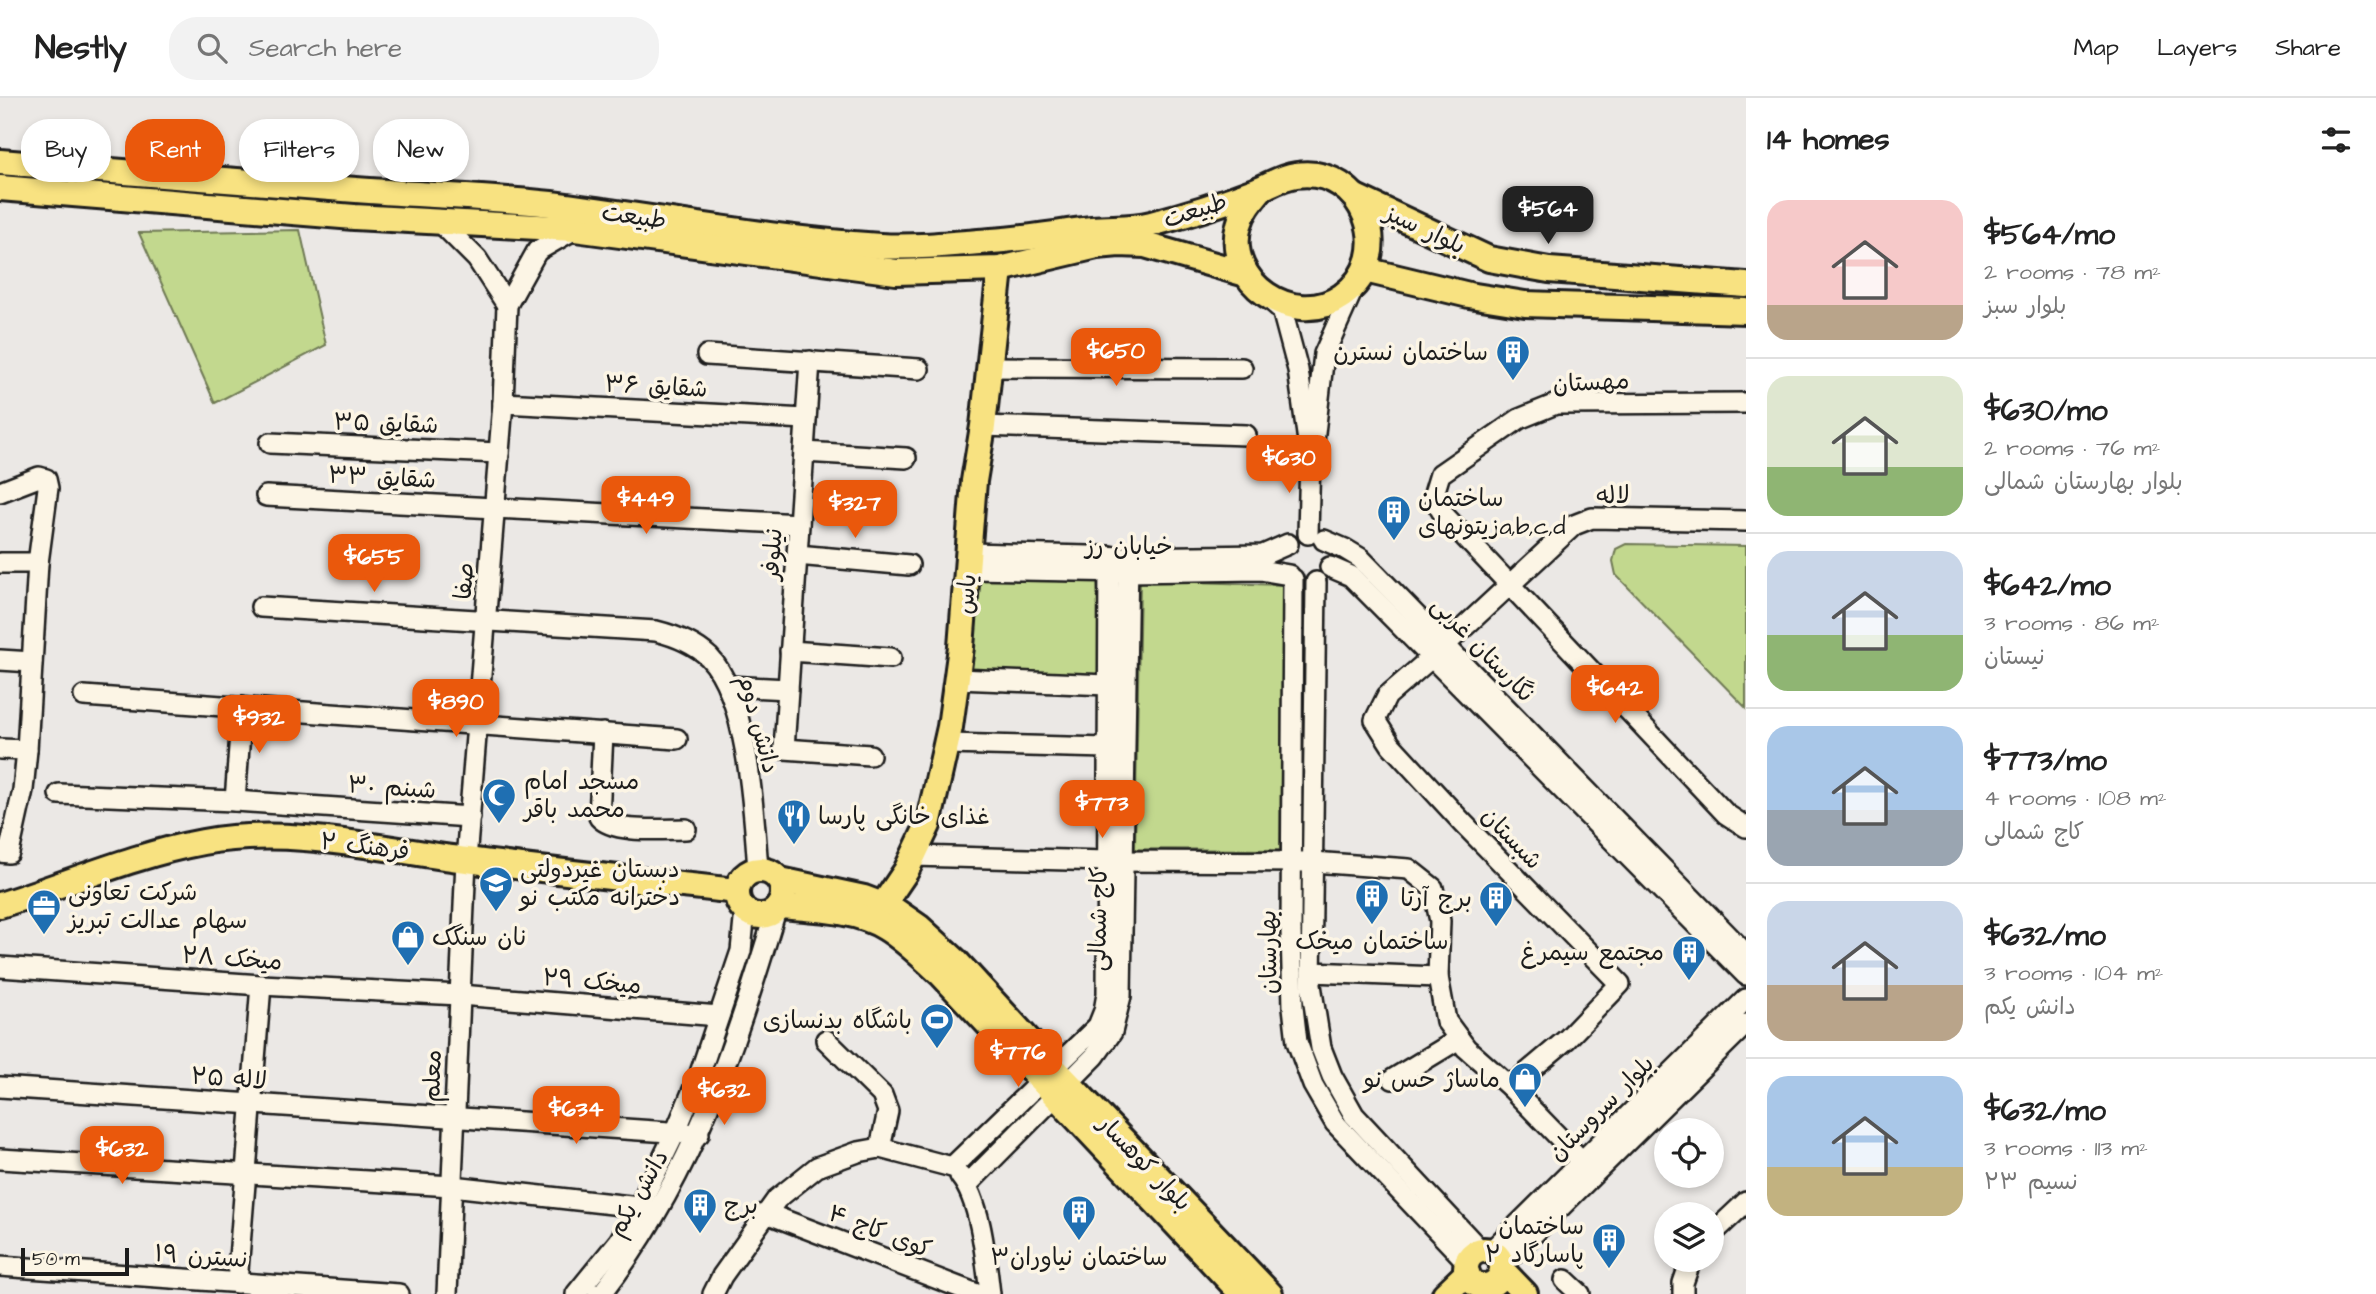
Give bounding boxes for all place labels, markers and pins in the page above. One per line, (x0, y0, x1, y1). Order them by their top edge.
pin: $564 (1507, 186, 1589, 246)
pin: $650 (1075, 328, 1157, 388)
building icon: ساختمان نسترن (1494, 333, 1532, 382)
place label: ساختمان نسترن (1333, 336, 1488, 370)
pin: $630 (1248, 436, 1330, 495)
pin: $449 (605, 476, 687, 536)
pin: $327 (814, 480, 896, 540)
place label: ساختمان زیتونهایa,b,c,d (1418, 482, 1566, 544)
building icon: ساختمان زیتونهایa,b,c,d (1375, 493, 1413, 542)
pin: $655 (333, 534, 415, 594)
pin: $642 (1574, 666, 1656, 725)
pin: $890 (415, 680, 497, 739)
pin: $932 (218, 696, 300, 755)
place label: مسجد امام محمد باقر (522, 765, 639, 827)
mosque icon: مسجد امام محمد باقر (480, 776, 518, 825)
pin: $773 (1061, 780, 1143, 840)
restaurant icon: غذای خانگی پارسا (775, 797, 813, 846)
place label: غذای خانگی پارسا (818, 800, 990, 834)
place label: دبستان غیردولتی دخترانه مکتب نو (518, 853, 680, 915)
school or university icon: دبستان غیردولتی دخترانه مکتب نو (477, 864, 515, 913)
place label: شرکت تعاونی سهام عدالت تبریز (66, 876, 247, 939)
building icon: ساختمان میخک (1353, 877, 1391, 926)
building icon: برج آرتا (1477, 879, 1515, 928)
place label: برج آرتا (1400, 882, 1472, 916)
office icon: شرکت تعاونی سهام عدالت تبریز (25, 887, 63, 936)
shop icon: نان سنگک (389, 918, 427, 967)
place label: نان سنگک (432, 921, 526, 955)
place label: ساختمان میخک (1295, 925, 1449, 959)
building icon: مجتمع سیمرغ (1670, 933, 1708, 982)
place label: مجتمع سیمرغ (1520, 936, 1664, 970)
sports icon: باشگاه بدنسازی (918, 1001, 956, 1050)
place label: باشگاه بدنسازی (763, 1004, 912, 1038)
pin: $776 (977, 1030, 1059, 1089)
shop icon: ماساژ حس نو (1506, 1060, 1544, 1109)
place label: ماساژ حس نو (1362, 1063, 1500, 1097)
pin: $632 (683, 1068, 765, 1127)
pin: $634 (535, 1086, 617, 1146)
pin: $632 (81, 1126, 163, 1186)
building icon: برج (681, 1186, 719, 1235)
place label: برج (724, 1189, 758, 1223)
building icon: ساختمان نیاوران۳ (1060, 1193, 1098, 1242)
place label: ساختمان پاسارگاد ۲ (1485, 1210, 1584, 1272)
building icon: ساختمان پاسارگاد ۲ (1590, 1221, 1628, 1270)
place label: ساختمان نیاوران۳ (990, 1241, 1168, 1275)

